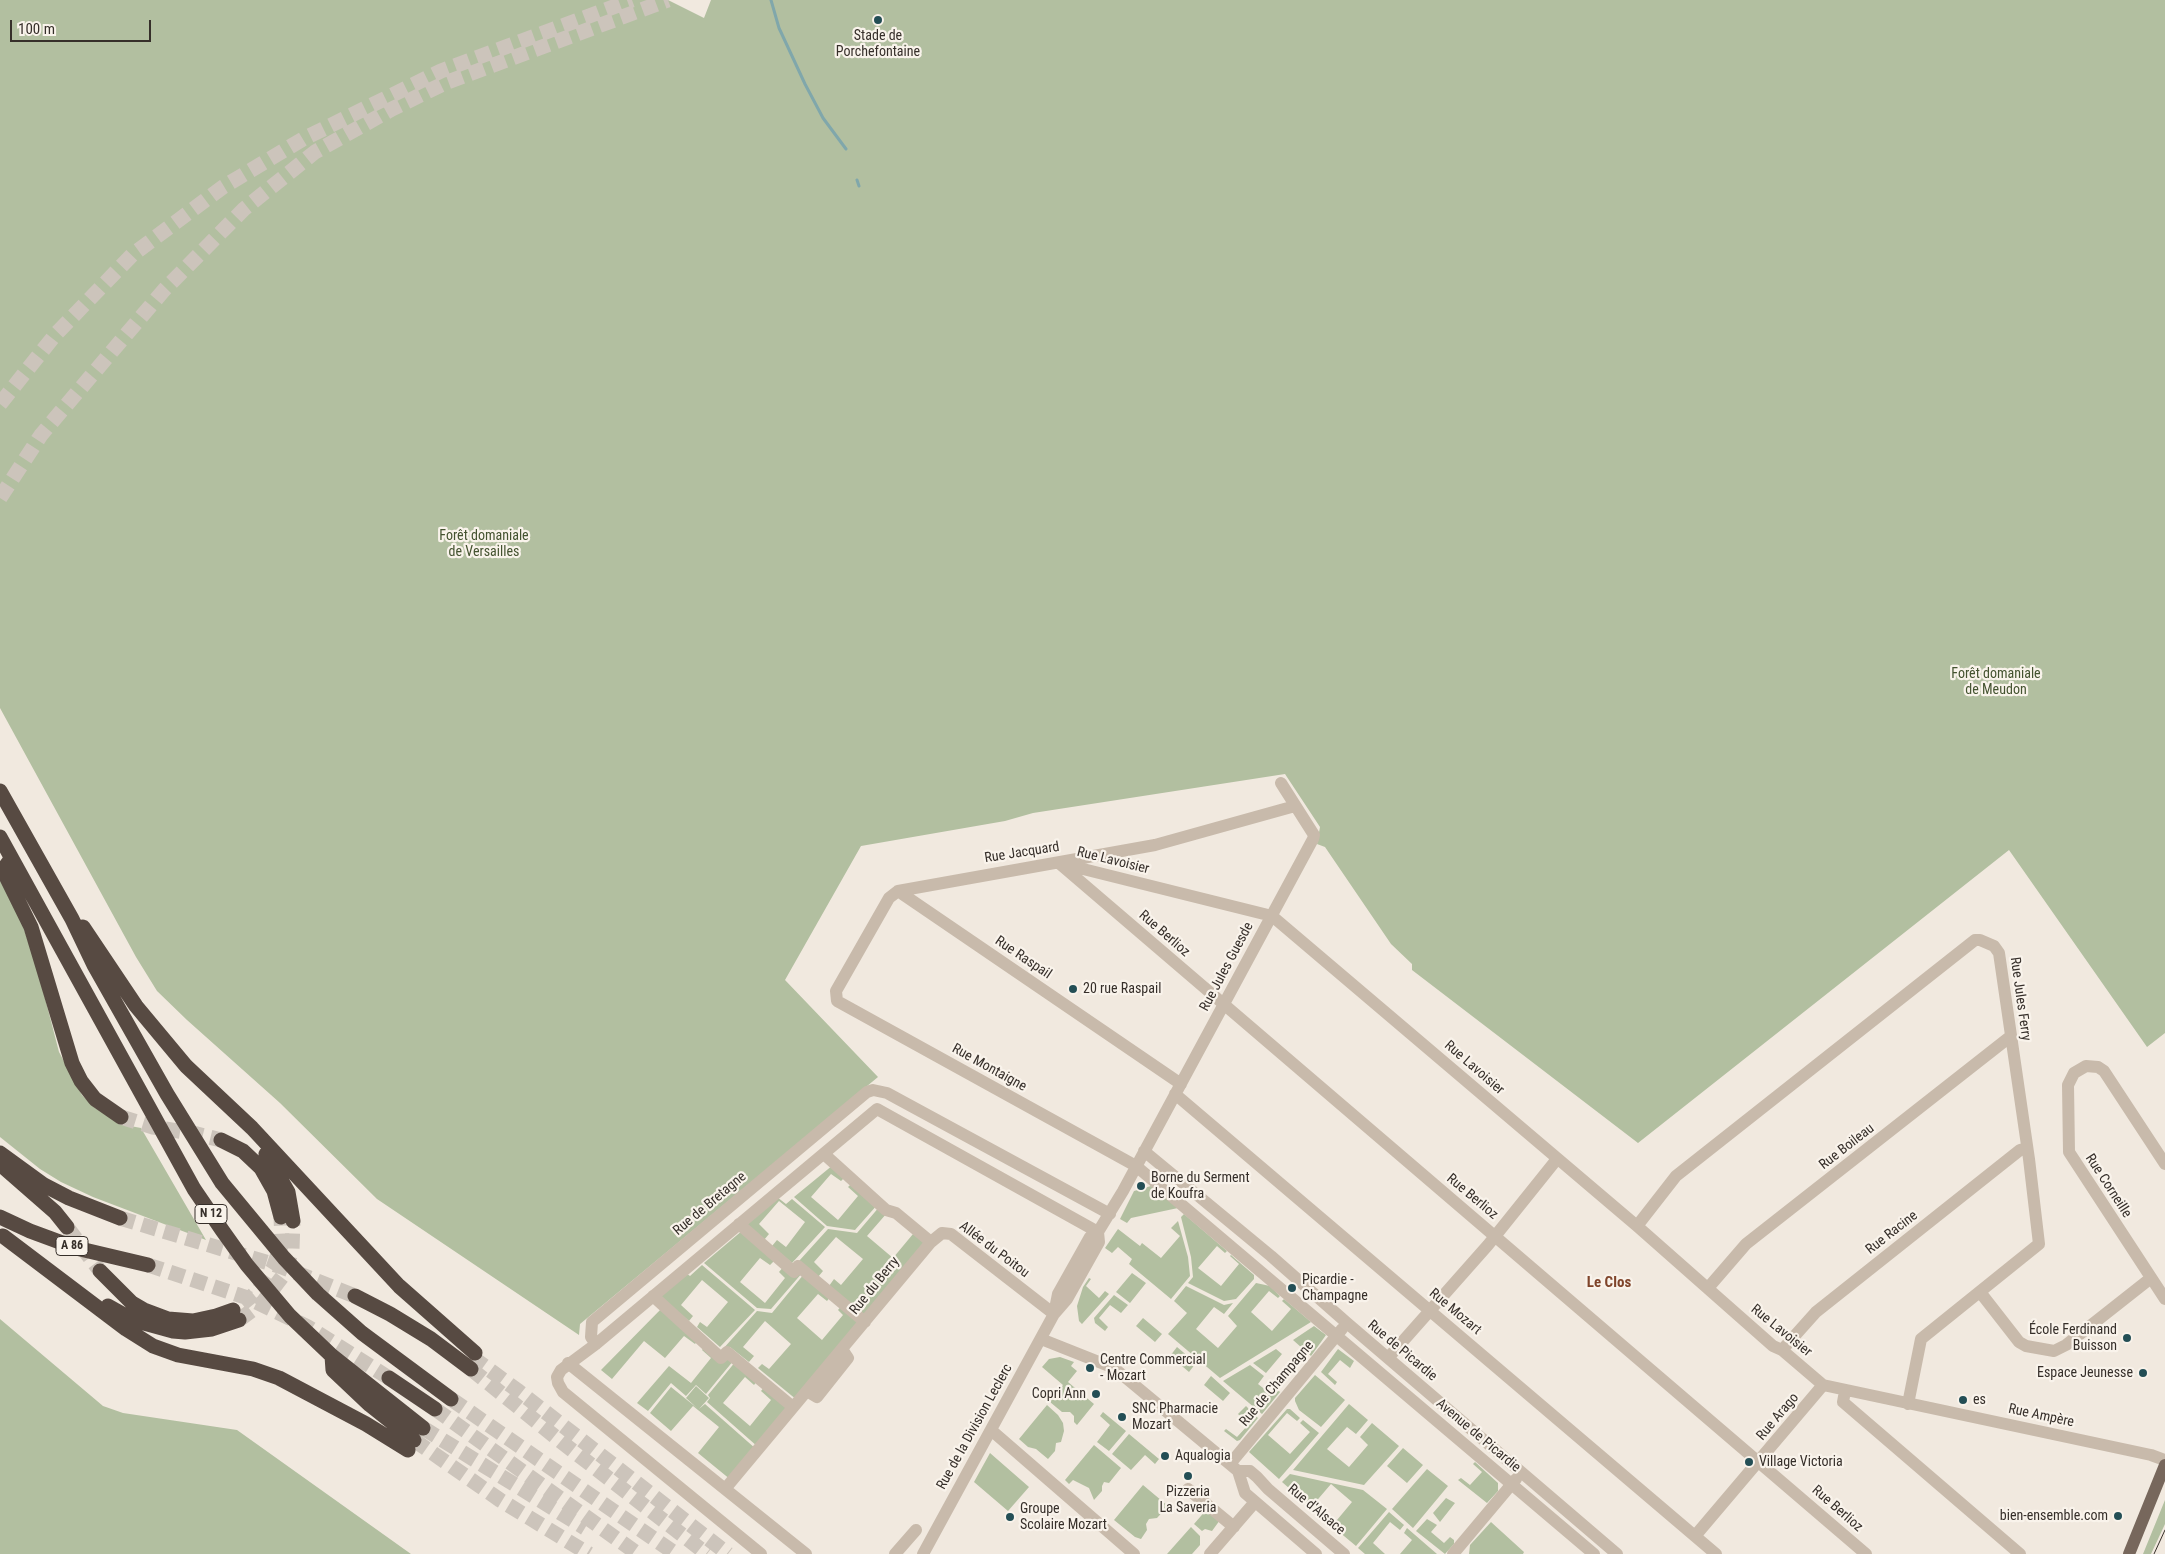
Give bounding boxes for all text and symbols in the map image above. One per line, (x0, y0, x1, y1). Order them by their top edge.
scale bar (12, 10, 154, 42)
marker: Stade de Porchefontaine (872, 14, 884, 26)
text: 100 m (18, 20, 55, 38)
place label: Stade de Porchefontaine (836, 28, 920, 60)
park label: Forêt domaniale de Versailles (439, 528, 529, 560)
park label: Forêt domaniale de Meudon (1951, 666, 2041, 699)
street label: Rue Jacquard (983, 839, 1061, 867)
street label: Rue Lavoisier (1075, 844, 1151, 878)
street label: Rue Berlioz (1135, 907, 1193, 961)
street label: Rue Jules Guesde (1196, 920, 1258, 1014)
street label: Rue Raspail (992, 933, 1054, 983)
street label: Rue Jules Ferry (2006, 956, 2034, 1042)
place label: 20 rue Raspail (1083, 981, 1161, 997)
marker: 20 rue Raspail (1067, 983, 1079, 995)
street label: Rue Lavoisier (1441, 1037, 1507, 1099)
street label: Rue Montaigne (949, 1041, 1029, 1095)
street label: Rue Boileau (1816, 1120, 1878, 1174)
street label: Rue Corneille (2081, 1151, 2135, 1221)
street label: Rue de Bretagne (670, 1169, 750, 1239)
place label: Borne du Serment de Koufra (1151, 1170, 1250, 1202)
street label: Rue Berlioz (1443, 1171, 1501, 1223)
marker: Borne du Serment de Koufra (1135, 1180, 1147, 1192)
road number: N 12 (195, 1204, 227, 1224)
street label: Rue Racine (1863, 1208, 1921, 1258)
street label: Allée du Poitou (956, 1218, 1032, 1282)
road number: A 86 (56, 1236, 88, 1256)
street label: Rue du Berry (847, 1254, 903, 1318)
place label: Picardie - Champagne (1302, 1272, 1368, 1304)
district label: Le Clos (1587, 1274, 1631, 1292)
marker: Picardie - Champagne (1286, 1282, 1298, 1294)
street label: Rue Mozart (1425, 1285, 1485, 1339)
street label: Rue Lavoisier (1747, 1301, 1815, 1361)
street label: Rue de Picardie (1364, 1317, 1440, 1385)
place label: École Ferdinand Buisson (2029, 1322, 2117, 1354)
marker: École Ferdinand Buisson (2121, 1332, 2133, 1344)
street label: Rue de Champagne (1236, 1338, 1318, 1430)
place label: Centre Commercial - Mozart (1100, 1352, 1206, 1384)
street label: Rue de la Division Leclerc (933, 1361, 1017, 1493)
marker: Centre Commercial - Mozart (1084, 1362, 1096, 1374)
place label: Espace Jeunesse (2037, 1365, 2133, 1381)
marker: Espace Jeunesse (2137, 1367, 2149, 1379)
place label: Copri Ann (1032, 1386, 1086, 1402)
marker: Copri Ann (1090, 1388, 1102, 1400)
street label: Rue Arago (1753, 1390, 1803, 1444)
place label: es (1973, 1392, 1986, 1408)
marker: es (1957, 1394, 1969, 1406)
street label: Avenue de Picardie (1432, 1396, 1524, 1476)
place label: SNC Pharmacie Mozart (1132, 1401, 1218, 1434)
street label: Rue Ampère (2007, 1401, 2075, 1431)
marker: SNC Pharmacie Mozart (1116, 1411, 1128, 1423)
place label: Aqualogia (1175, 1448, 1231, 1464)
marker: Aqualogia (1159, 1450, 1171, 1462)
place label: Village Victoria (1759, 1454, 1843, 1470)
marker: Village Victoria (1743, 1456, 1755, 1468)
marker: Pizzeria La Saveria (1182, 1470, 1194, 1482)
street label: Rue d'Alsace (1284, 1481, 1348, 1539)
street label: Rue Berlioz (1808, 1482, 1866, 1536)
place label: Pizzeria La Saveria (1159, 1484, 1217, 1516)
place label: Groupe Scolaire Mozart (1020, 1501, 1107, 1534)
place label: bien-ensemble.com (2000, 1508, 2108, 1524)
marker: bien-ensemble.com (2112, 1510, 2124, 1522)
marker: Groupe Scolaire Mozart (1004, 1511, 1016, 1523)

